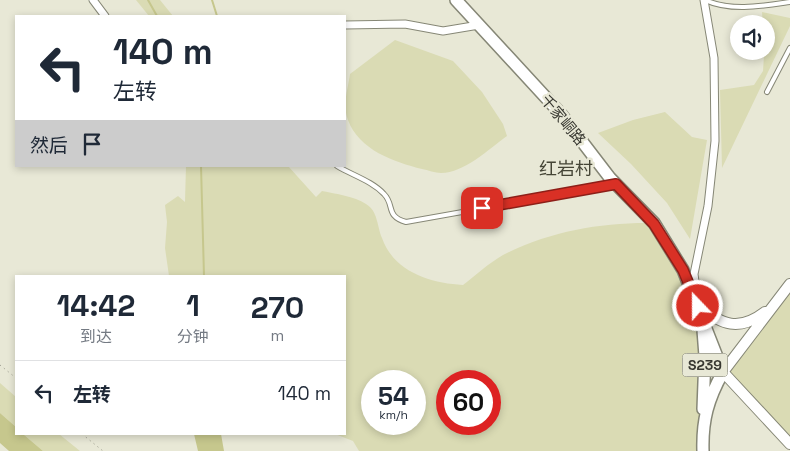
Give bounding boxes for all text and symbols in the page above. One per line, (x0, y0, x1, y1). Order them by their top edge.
map controls (730, 15, 775, 60)
button: sound (730, 15, 775, 60)
text: 140 m (113, 30, 213, 74)
icon: left (30, 35, 95, 100)
text: 左转 (113, 77, 157, 105)
street label: 千家峒路 (537, 91, 590, 149)
icon: arrive (78, 130, 106, 158)
text: 然后 (30, 133, 68, 158)
district label: 红岩村 (539, 157, 593, 180)
pin (461, 187, 503, 229)
icon: arrive (468, 194, 496, 222)
position arrow (671, 279, 723, 331)
text: 14:42 (57, 286, 135, 325)
text: 1 (186, 286, 200, 325)
text: 270 (251, 288, 304, 327)
text: m (271, 325, 284, 346)
text: 到达 (80, 326, 112, 347)
text: 分钟 (177, 326, 209, 347)
road number: S239 (682, 354, 728, 376)
speed limit sign: 60 (436, 370, 501, 435)
icon: left (30, 379, 58, 407)
text: 54 (378, 380, 409, 412)
text: 140 m (278, 381, 331, 406)
text: 左转 (73, 382, 111, 407)
text: km/h (379, 407, 408, 423)

